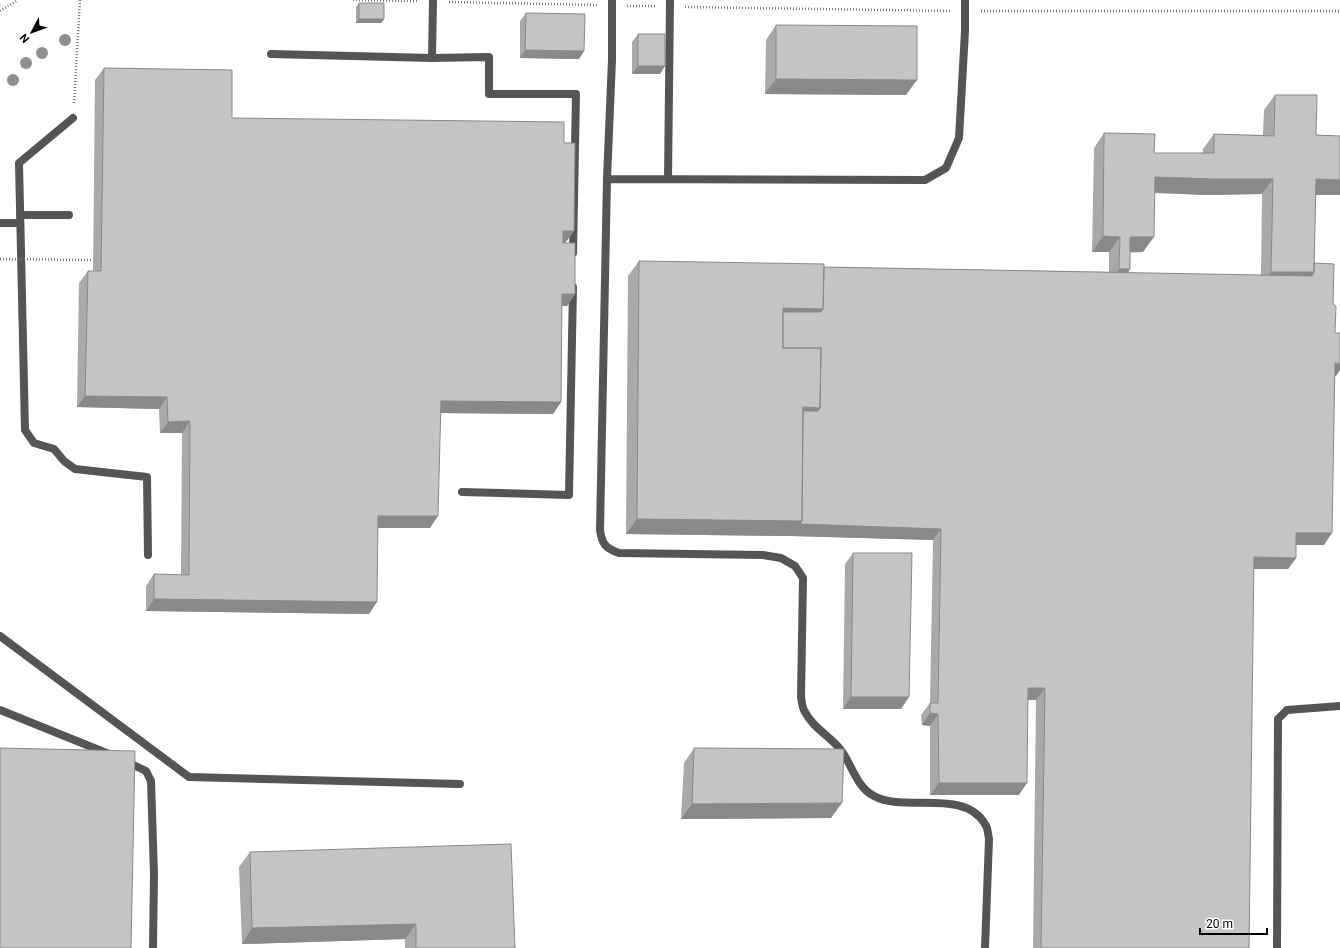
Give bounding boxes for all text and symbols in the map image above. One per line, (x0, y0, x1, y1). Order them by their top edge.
north arrow (12, 12, 52, 52)
text: N (17, 31, 32, 45)
scale bar (1200, 910, 1267, 936)
text: 20 m (1206, 917, 1233, 931)

